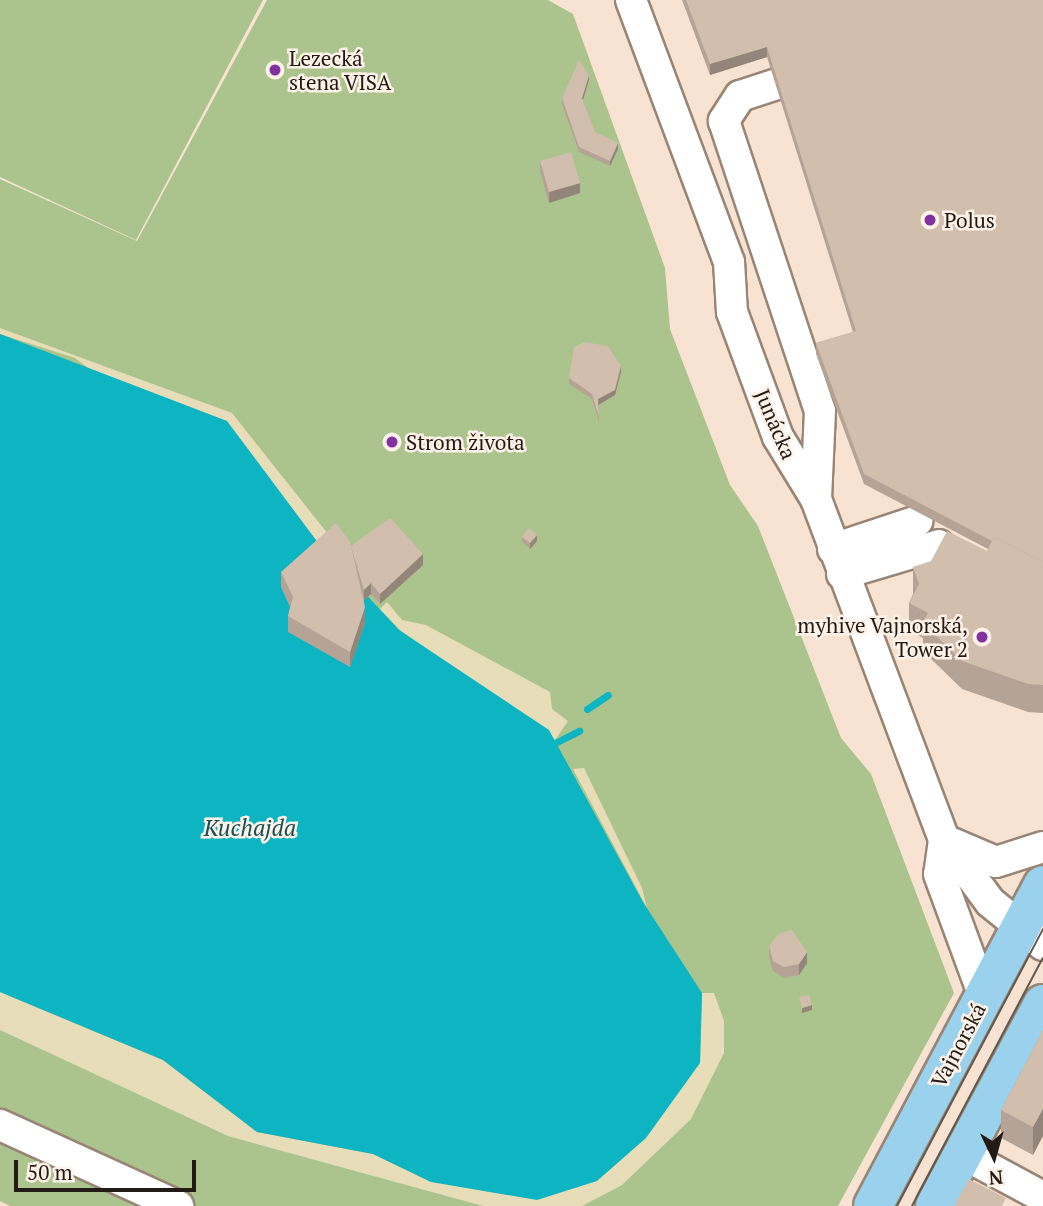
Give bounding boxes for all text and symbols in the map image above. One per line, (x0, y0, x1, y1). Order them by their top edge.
place label: Lezecká stena VISA (289, 45, 392, 95)
marker: Lezecká stena VISA (267, 62, 283, 78)
place label: Polus (944, 207, 995, 233)
marker: Polus (922, 212, 938, 228)
street label: Junácka (750, 385, 802, 463)
place label: Strom života (406, 429, 525, 455)
marker: Strom života (384, 434, 400, 450)
place label: myhive Vajnorská, Tower 2 (797, 612, 968, 662)
marker: myhive Vajnorská, Tower 2 (974, 629, 990, 645)
water label: Kuchajda (204, 814, 296, 842)
street label: Vajnorská (925, 998, 991, 1092)
north arrow (959, 1122, 1029, 1192)
scale bar (18, 1146, 200, 1190)
text: 50 m (27, 1158, 73, 1186)
text: N (988, 1165, 1004, 1191)

